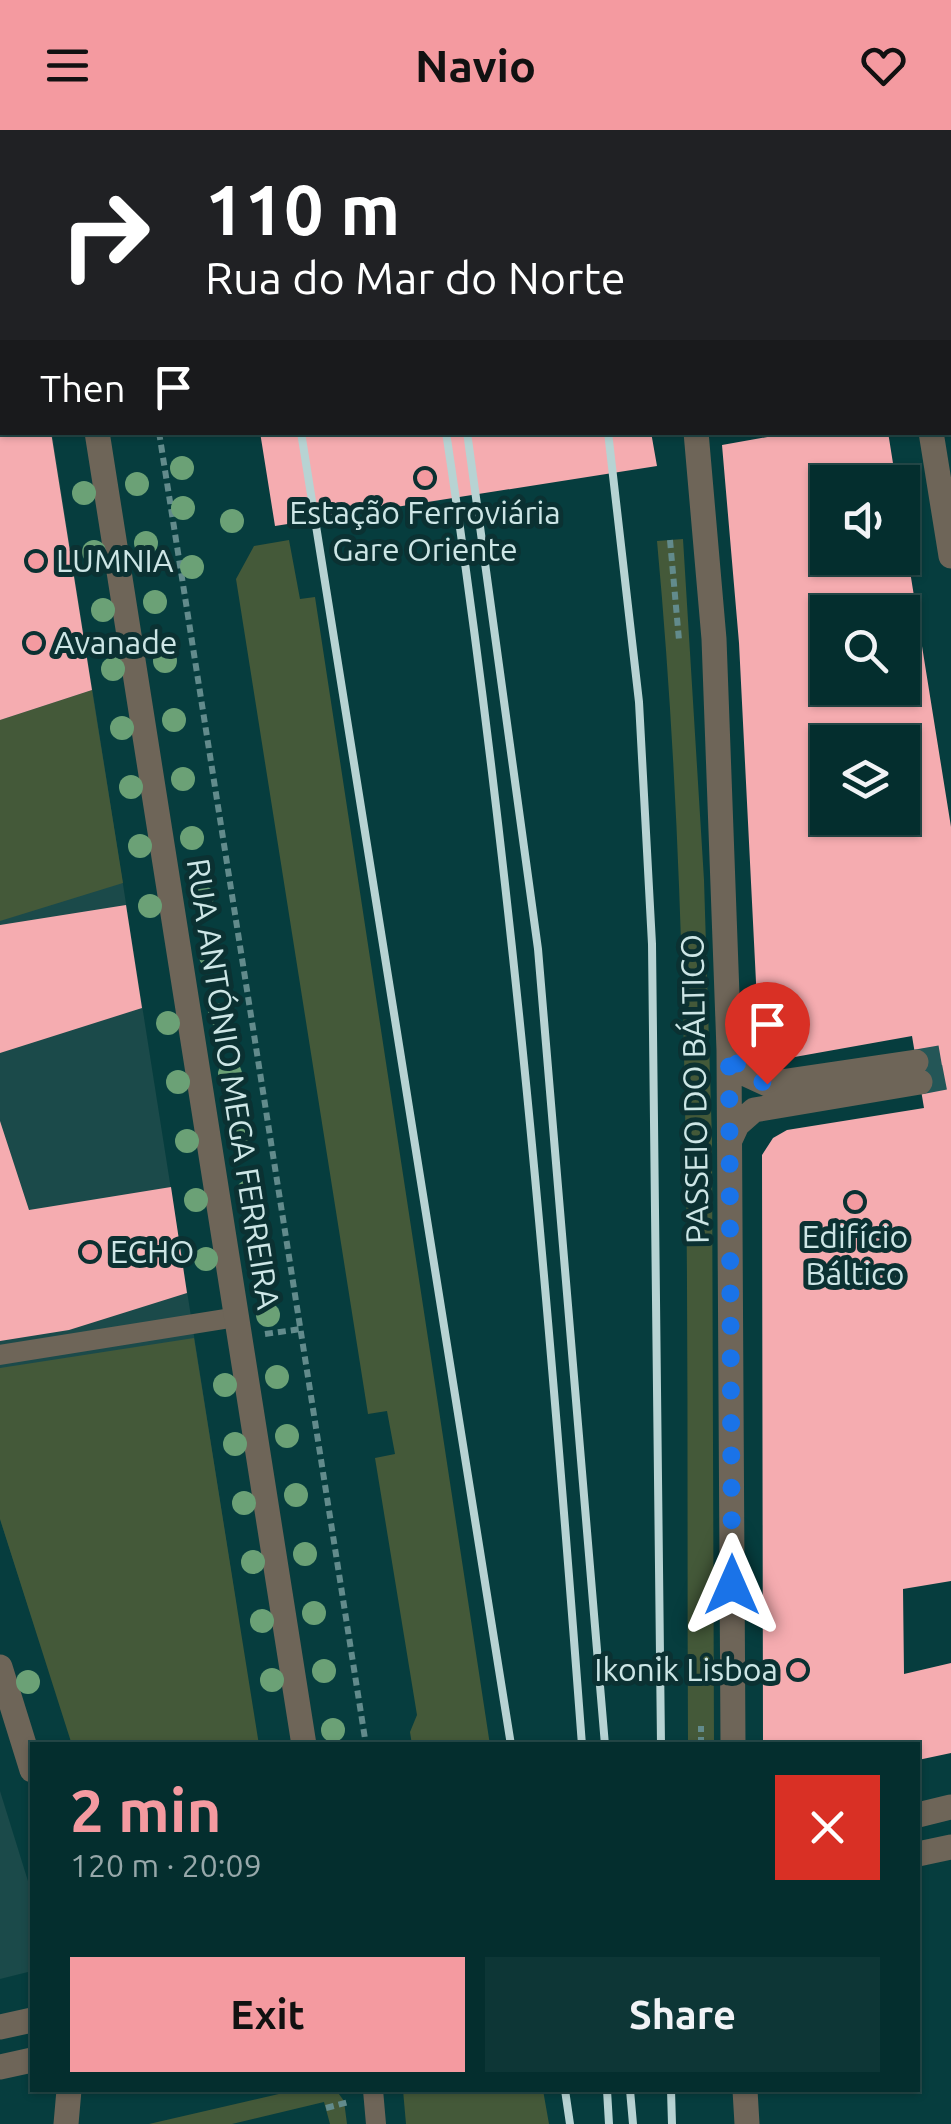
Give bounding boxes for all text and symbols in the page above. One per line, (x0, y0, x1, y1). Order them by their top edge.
icon: menu (40, 38, 95, 93)
icon: heart (856, 38, 911, 93)
text: Navio (415, 40, 536, 91)
icon: right (40, 170, 170, 300)
text: 110 m (205, 170, 400, 248)
text: Rua do Mar do Norte (205, 252, 626, 303)
icon: arrive (146, 360, 201, 415)
text: Then (40, 367, 126, 409)
map controls (810, 465, 920, 835)
button: sound (810, 465, 920, 575)
marker: Estação Ferroviária Gare Oriente (414, 467, 436, 489)
place label: Estação Ferroviária Gare Oriente (289, 494, 561, 567)
place label: LUMNIA (56, 542, 174, 578)
marker: LUMNIA (25, 550, 47, 572)
button: search (810, 595, 920, 705)
place label: Avanade (54, 624, 178, 660)
marker: Avanade (23, 632, 45, 654)
button: layers (810, 725, 920, 835)
street label: RUA ANTÓNIO MEGA FERREIRA (181, 856, 287, 1312)
street label: PASSEIO DO BÁLTICO (673, 934, 715, 1244)
pin (725, 982, 810, 1085)
icon: arrive (740, 997, 795, 1052)
marker: Edifício Báltico (844, 1191, 866, 1213)
place label: Edifício Báltico (802, 1218, 908, 1291)
place label: ECHO (110, 1233, 194, 1269)
marker: ECHO (79, 1241, 101, 1263)
position arrow (680, 1533, 784, 1637)
place label: Ikonik Lisboa (594, 1651, 778, 1687)
marker: Ikonik Lisboa (787, 1659, 809, 1681)
button: close (775, 1775, 880, 1880)
text: 2 min (70, 1776, 222, 1843)
text: 120 m · 20:09 (70, 1847, 262, 1883)
button: Exit (70, 1957, 465, 2072)
button: Share (485, 1957, 880, 2072)

